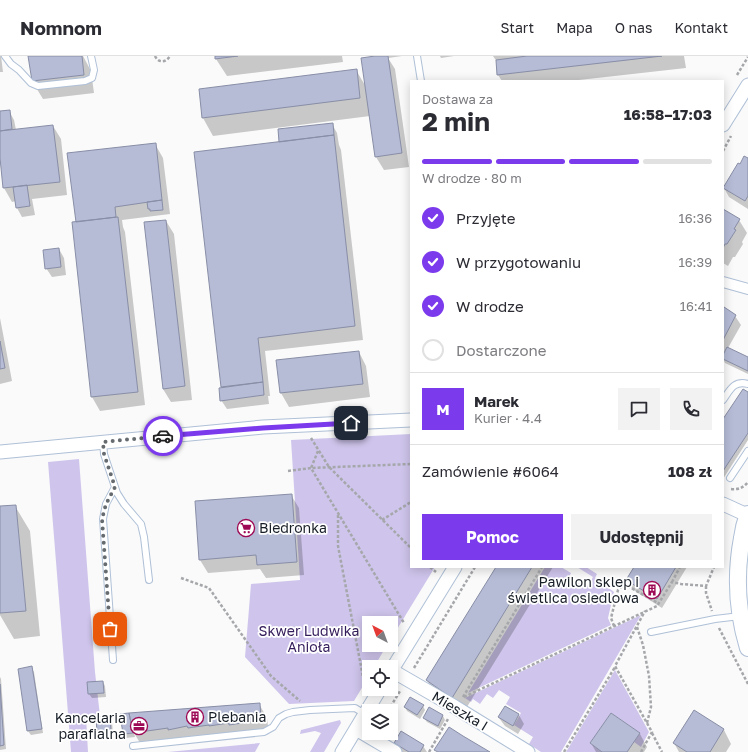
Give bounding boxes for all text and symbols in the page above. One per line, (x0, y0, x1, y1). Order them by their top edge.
text: Nomnom (20, 16, 102, 39)
text: Start (501, 19, 534, 36)
text: Mapa (556, 19, 593, 36)
text: O nas (615, 19, 652, 36)
text: Kontakt (674, 19, 728, 36)
text: Dostawa za (422, 91, 493, 107)
text: 16:58–17:03 (624, 105, 712, 123)
text: 2 min (422, 106, 490, 137)
text: W drodze · 80 m (422, 170, 522, 186)
icon: check (422, 207, 444, 229)
text: Przyjęte (456, 209, 515, 227)
text: 16:36 (678, 210, 712, 226)
icon: check (422, 251, 444, 273)
text: W przygotowaniu (456, 253, 581, 271)
text: 16:39 (678, 254, 712, 270)
icon: check (422, 295, 444, 317)
text: W drodze (456, 297, 524, 315)
text: 16:41 (680, 298, 712, 314)
text: Dostarczone (456, 341, 546, 359)
button: chat (618, 388, 660, 430)
button: phone (670, 388, 712, 430)
text: Marek (474, 392, 519, 410)
text: M (436, 400, 450, 418)
pin (334, 406, 368, 440)
text: Kurier · 4.4 (474, 410, 542, 426)
icon: home (340, 412, 362, 434)
courier (143, 416, 183, 456)
icon: car (152, 425, 174, 447)
text: Zamówienie #6064 (422, 462, 559, 480)
text: 108 zł (668, 462, 712, 480)
button: Pomoc (422, 514, 563, 560)
button: Udostępnij (571, 514, 712, 560)
supermarket icon: Biedronka (236, 518, 256, 538)
place label: Biedronka (259, 519, 327, 536)
place label: Pawilon sklep i świetlica osiedlowa (508, 573, 639, 606)
building icon: Pawilon sklep i świetlica osiedlowa (642, 580, 662, 600)
pin (93, 612, 127, 646)
north arrow (362, 616, 398, 652)
map controls (362, 616, 398, 740)
icon: bag (99, 618, 121, 640)
park label: Skwer Ludwika Anioła (259, 622, 359, 655)
button: locate (362, 660, 398, 696)
street label: Mieszka I (429, 687, 491, 734)
button: layers (362, 704, 398, 740)
building icon: Plebania (185, 707, 205, 727)
place label: Plebania (208, 708, 266, 725)
place label: Kancelaria parafialna (55, 709, 126, 742)
office icon: Kancelaria parafialna (129, 716, 149, 736)

